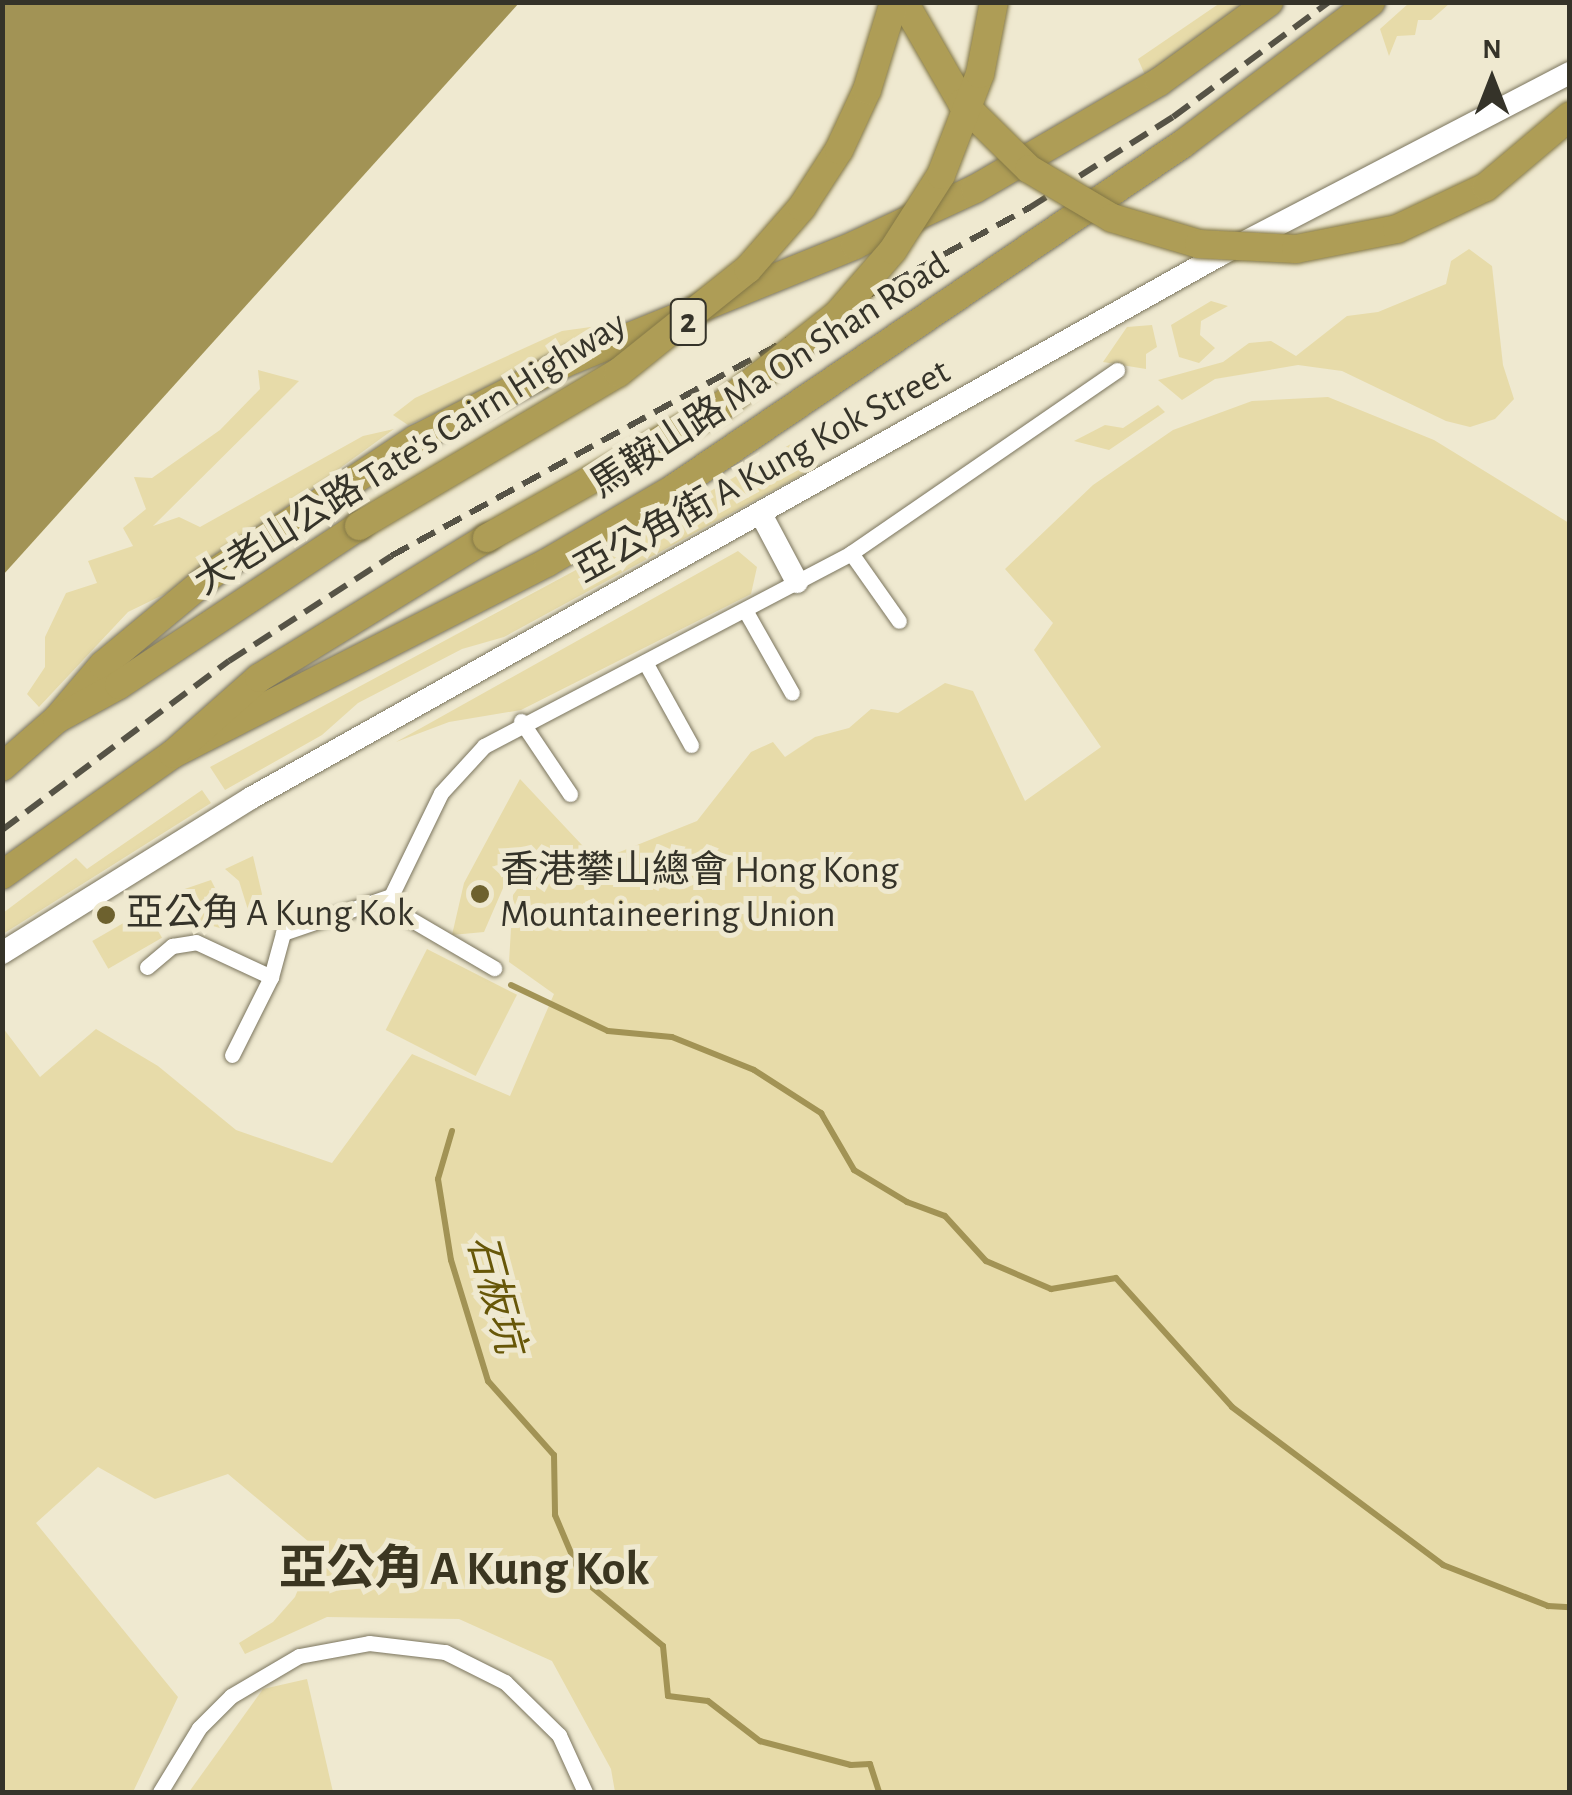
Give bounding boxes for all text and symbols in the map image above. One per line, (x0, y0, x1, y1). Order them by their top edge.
north arrow (1442, 30, 1542, 130)
text: N (1482, 36, 1502, 64)
street label: 馬鞍山路 Ma On Shan Road (582, 243, 958, 509)
road number: 2 (668, 292, 708, 352)
street label: 大老山公路 Tate's Cairn Highway (187, 302, 635, 606)
street label: 亞公角街 A Kung Kok Street (568, 350, 958, 594)
place label: 香港攀山總會 Hong Kong Mountaineering Union (500, 849, 898, 938)
marker: 香港攀山總會 Hong Kong Mountaineering Union (469, 883, 491, 905)
place label: 亞公角 A Kung Kok (126, 892, 414, 938)
marker: 亞公角 A Kung Kok (95, 904, 117, 926)
water label: 石板坑 (456, 1230, 534, 1358)
district label: 亞公角 A Kung Kok (279, 1542, 649, 1600)

